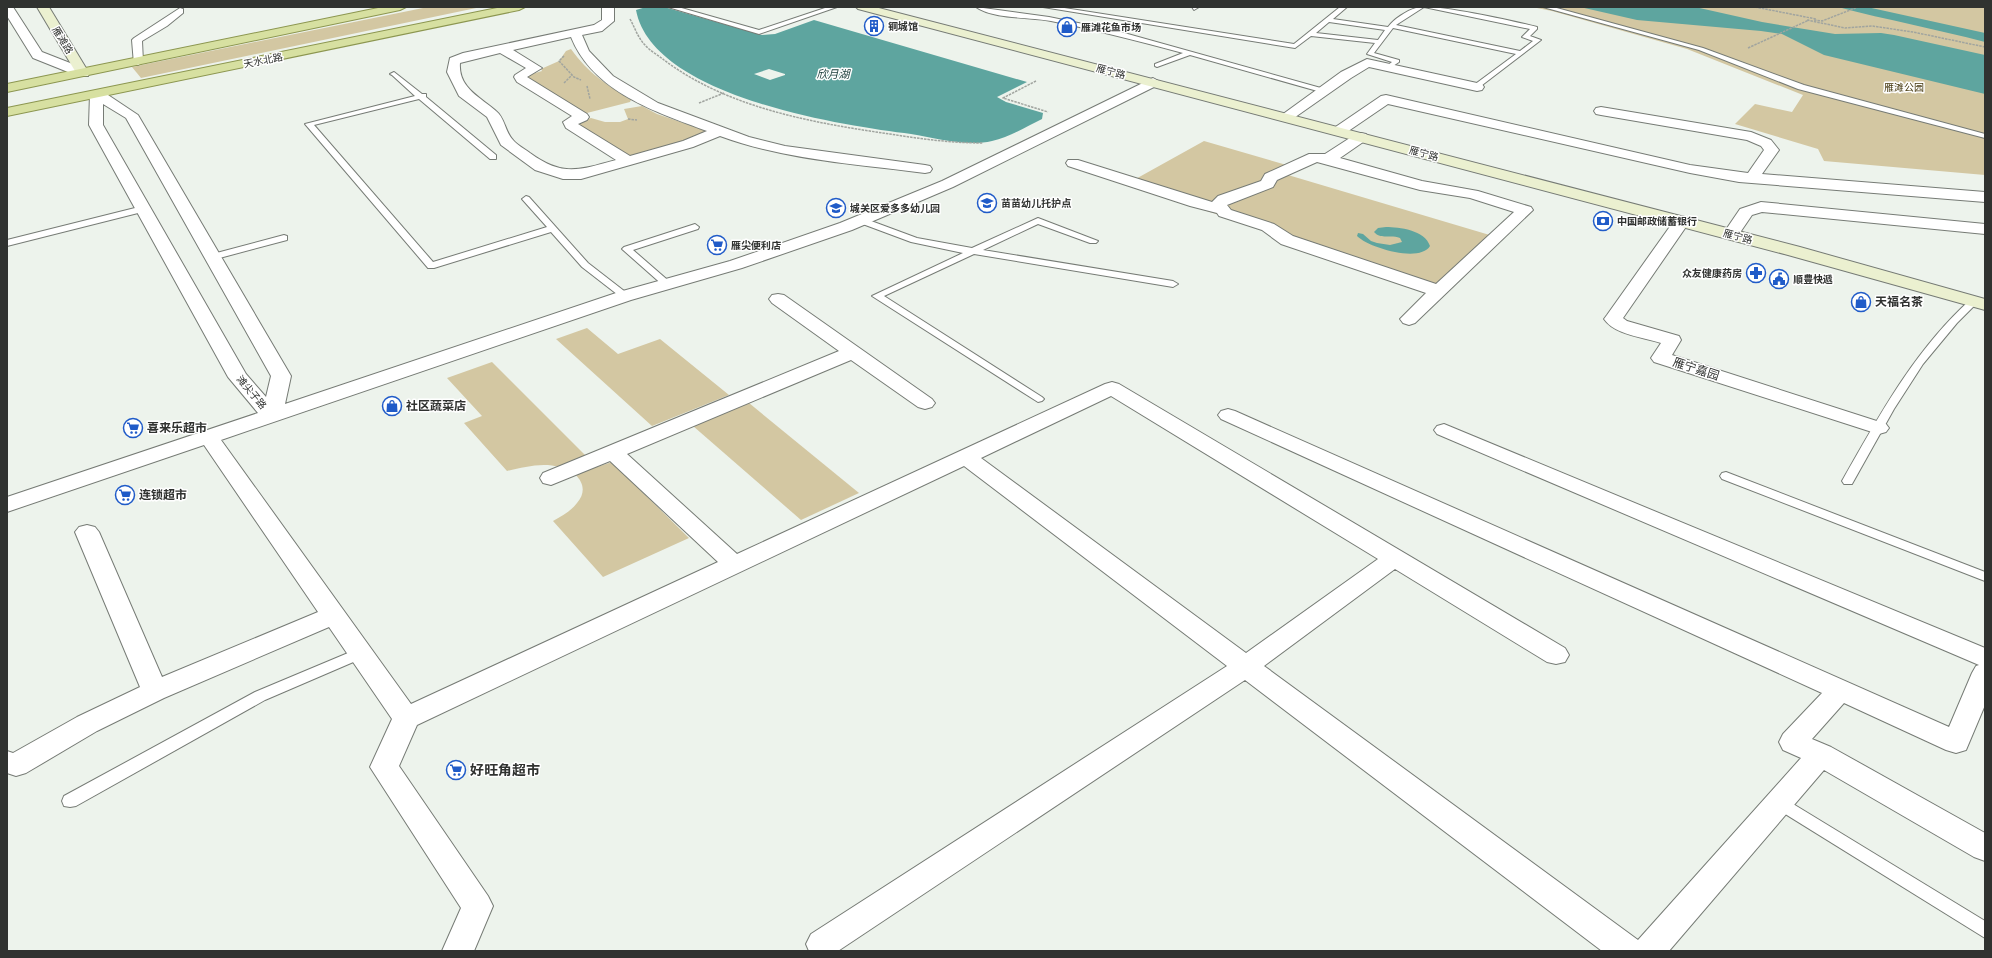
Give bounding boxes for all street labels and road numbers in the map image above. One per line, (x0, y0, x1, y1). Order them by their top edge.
street label: 雁滩路 (50, 25, 75, 56)
street label: 天水北路 (242, 51, 284, 70)
street label: 雁宁路 (1095, 62, 1127, 81)
street label: 雁宁路 (1408, 144, 1440, 163)
street label: 雁宁路 (1722, 227, 1754, 246)
street label: 雁宁嘉园 (1671, 355, 1721, 383)
street label: 滩尖子路 (235, 373, 269, 411)

